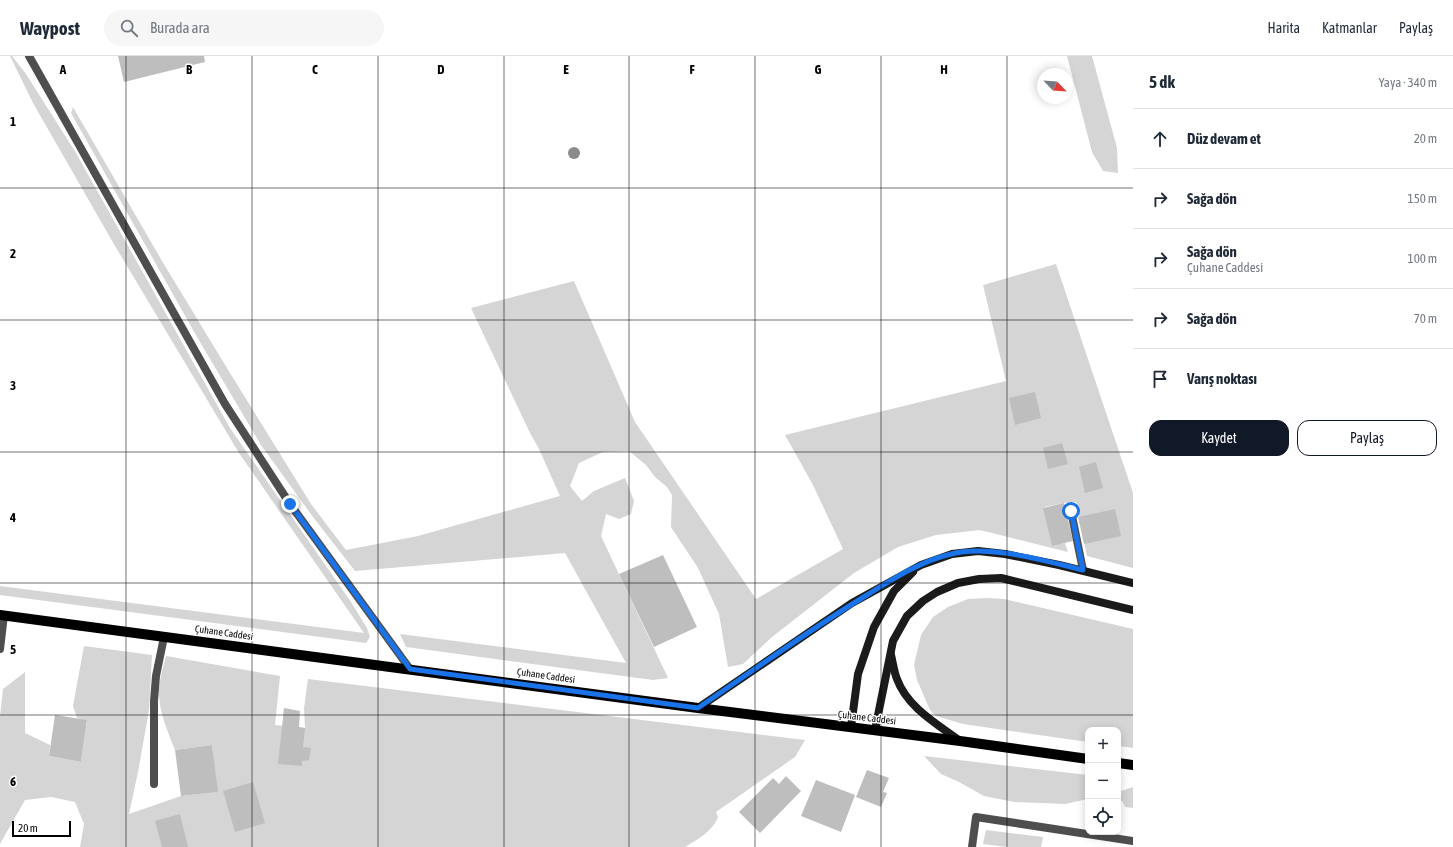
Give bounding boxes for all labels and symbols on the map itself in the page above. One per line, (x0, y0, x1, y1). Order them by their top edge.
text: A (59, 62, 67, 77)
text: B (186, 62, 193, 77)
text: C (312, 62, 318, 77)
text: D (437, 62, 445, 77)
text: E (563, 62, 569, 77)
text: F (689, 62, 695, 77)
text: G (815, 62, 822, 77)
text: H (940, 62, 948, 77)
north arrow (1037, 68, 1073, 104)
text: 1 (10, 114, 16, 129)
text: 2 (10, 246, 16, 261)
text: 3 (10, 378, 16, 393)
route end (281, 495, 299, 513)
route start (1062, 502, 1080, 520)
text: 4 (9, 510, 16, 525)
street label: Çuhane Caddesi (194, 623, 254, 642)
text: 5 (10, 642, 16, 657)
street label: Çuhane Caddesi (516, 666, 576, 685)
street label: Çuhane Caddesi (837, 708, 897, 727)
text: 6 (10, 774, 16, 789)
scale bar (12, 819, 71, 838)

